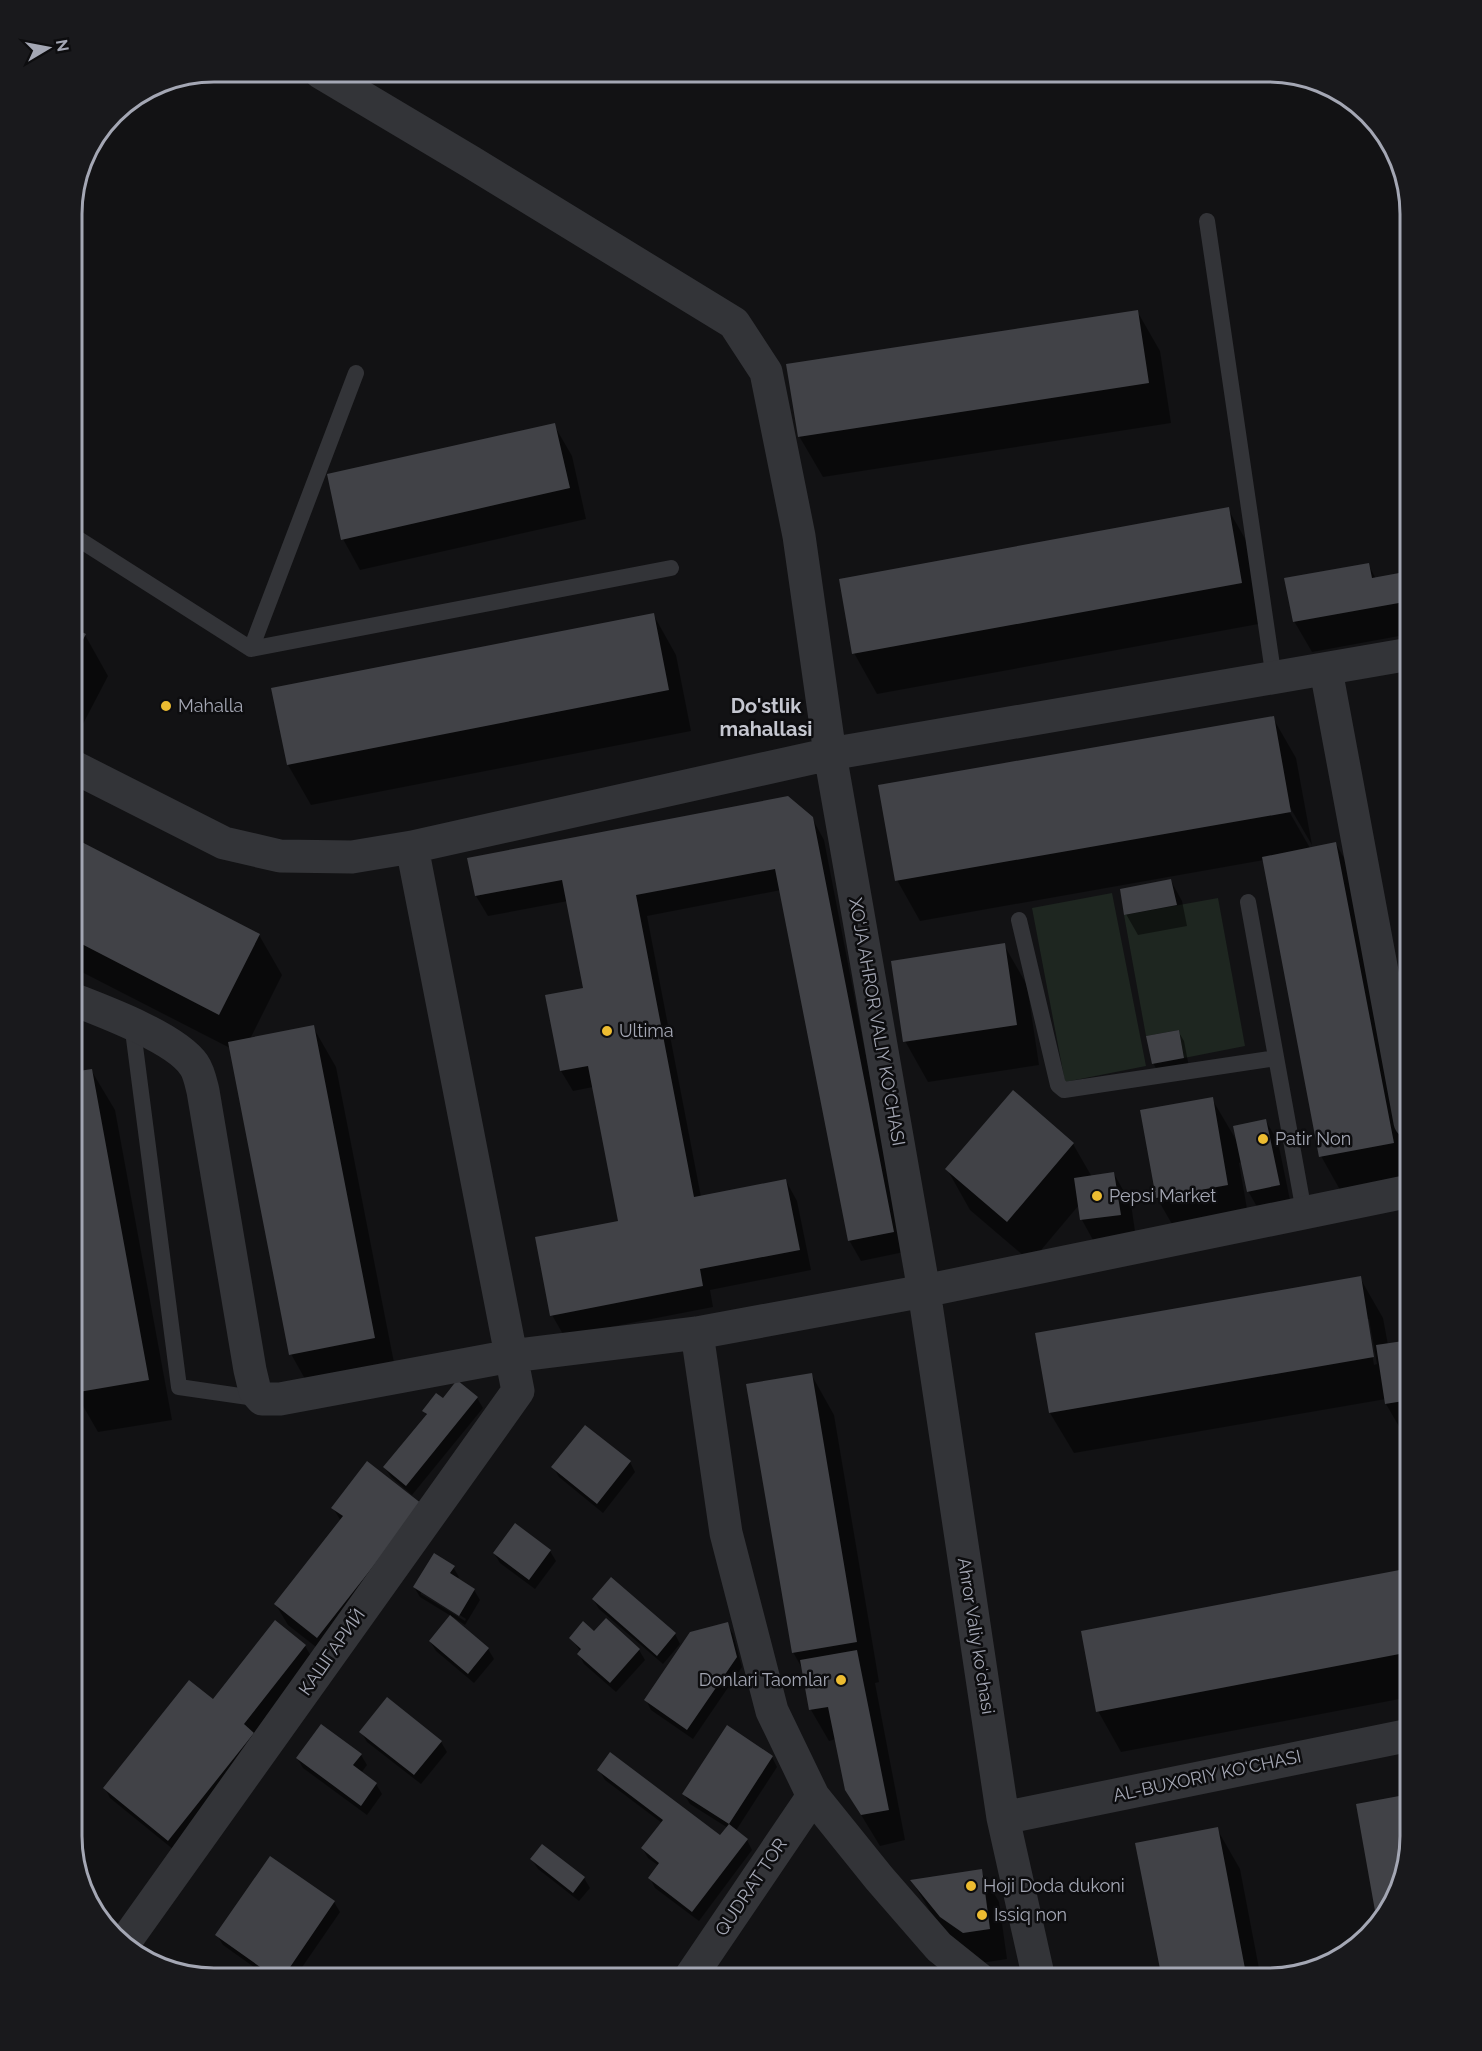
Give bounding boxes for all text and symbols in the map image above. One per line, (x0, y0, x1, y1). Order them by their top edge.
north arrow (18, 18, 78, 78)
text: N (52, 38, 73, 53)
district label: Do'stlik mahallasi (720, 694, 812, 741)
place label: Mahalla (178, 695, 243, 716)
marker: Mahalla (159, 699, 173, 713)
street label: XO‘JA AHROR VALIY KO‘CHASI (845, 896, 910, 1148)
place label: Ultima (619, 1020, 674, 1041)
marker: Ultima (600, 1024, 614, 1038)
place label: Patir Non (1275, 1128, 1351, 1149)
marker: Patir Non (1256, 1132, 1270, 1146)
place label: Pepsi Market (1109, 1185, 1216, 1206)
marker: Pepsi Market (1090, 1189, 1104, 1203)
street label: Ahror Valiy koʻchasi (954, 1556, 999, 1716)
street label: КАШГАРИЙ (294, 1604, 369, 1699)
place label: Donlari Taomlar (699, 1669, 830, 1690)
marker: Donlari Taomlar (834, 1673, 848, 1687)
street label: AL-BUXORIY KO‘CHASI (1111, 1745, 1303, 1806)
street label: QUDRAT TOR (710, 1834, 791, 1939)
place label: Hoji Doda dukoni (983, 1875, 1125, 1896)
marker: Hoji Doda dukoni (964, 1879, 978, 1893)
place label: Issiq non (994, 1904, 1067, 1925)
marker: Issiq non (975, 1908, 989, 1922)

